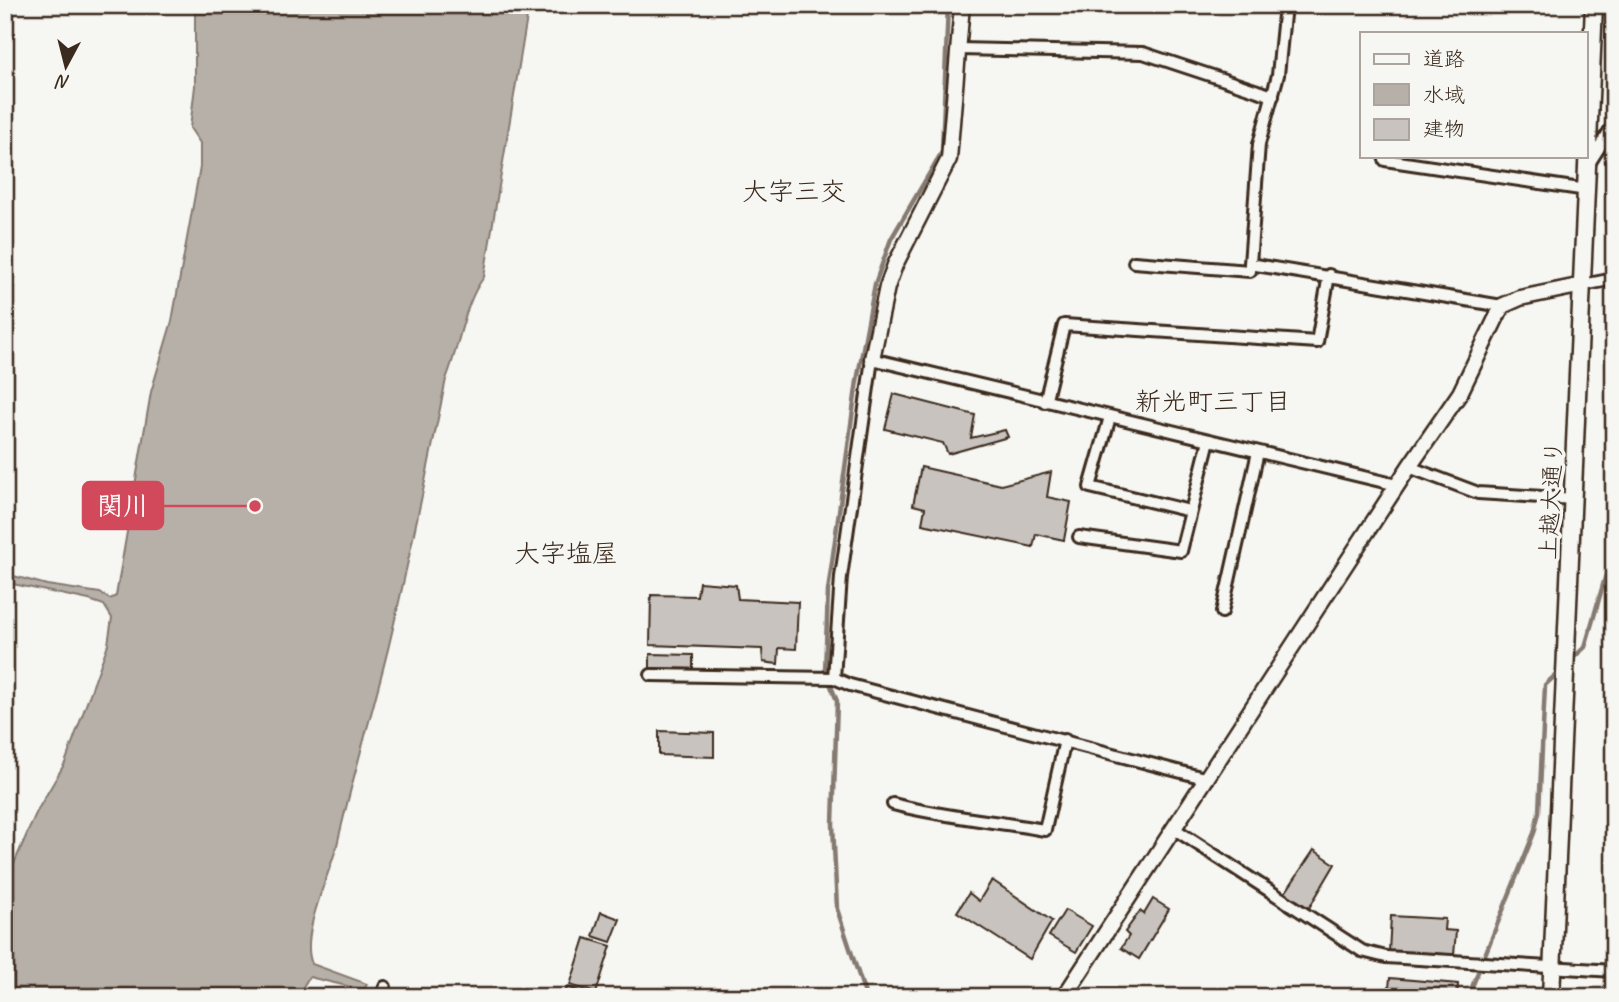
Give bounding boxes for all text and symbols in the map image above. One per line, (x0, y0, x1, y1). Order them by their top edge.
north arrow (32, 32, 102, 102)
legend (1360, 32, 1588, 158)
text: 道路 (1423, 46, 1465, 72)
text: N (54, 69, 71, 95)
text: 水域 (1423, 82, 1465, 108)
text: 建物 (1423, 116, 1465, 142)
district label: 大字三交 (742, 175, 846, 208)
district label: 新光町三丁目 (1135, 385, 1291, 418)
street label: 上越大通り (1533, 439, 1569, 561)
callout: 関川 (83, 482, 163, 529)
text: 関川 (97, 490, 149, 523)
district label: 大字塩屋 (514, 537, 618, 570)

